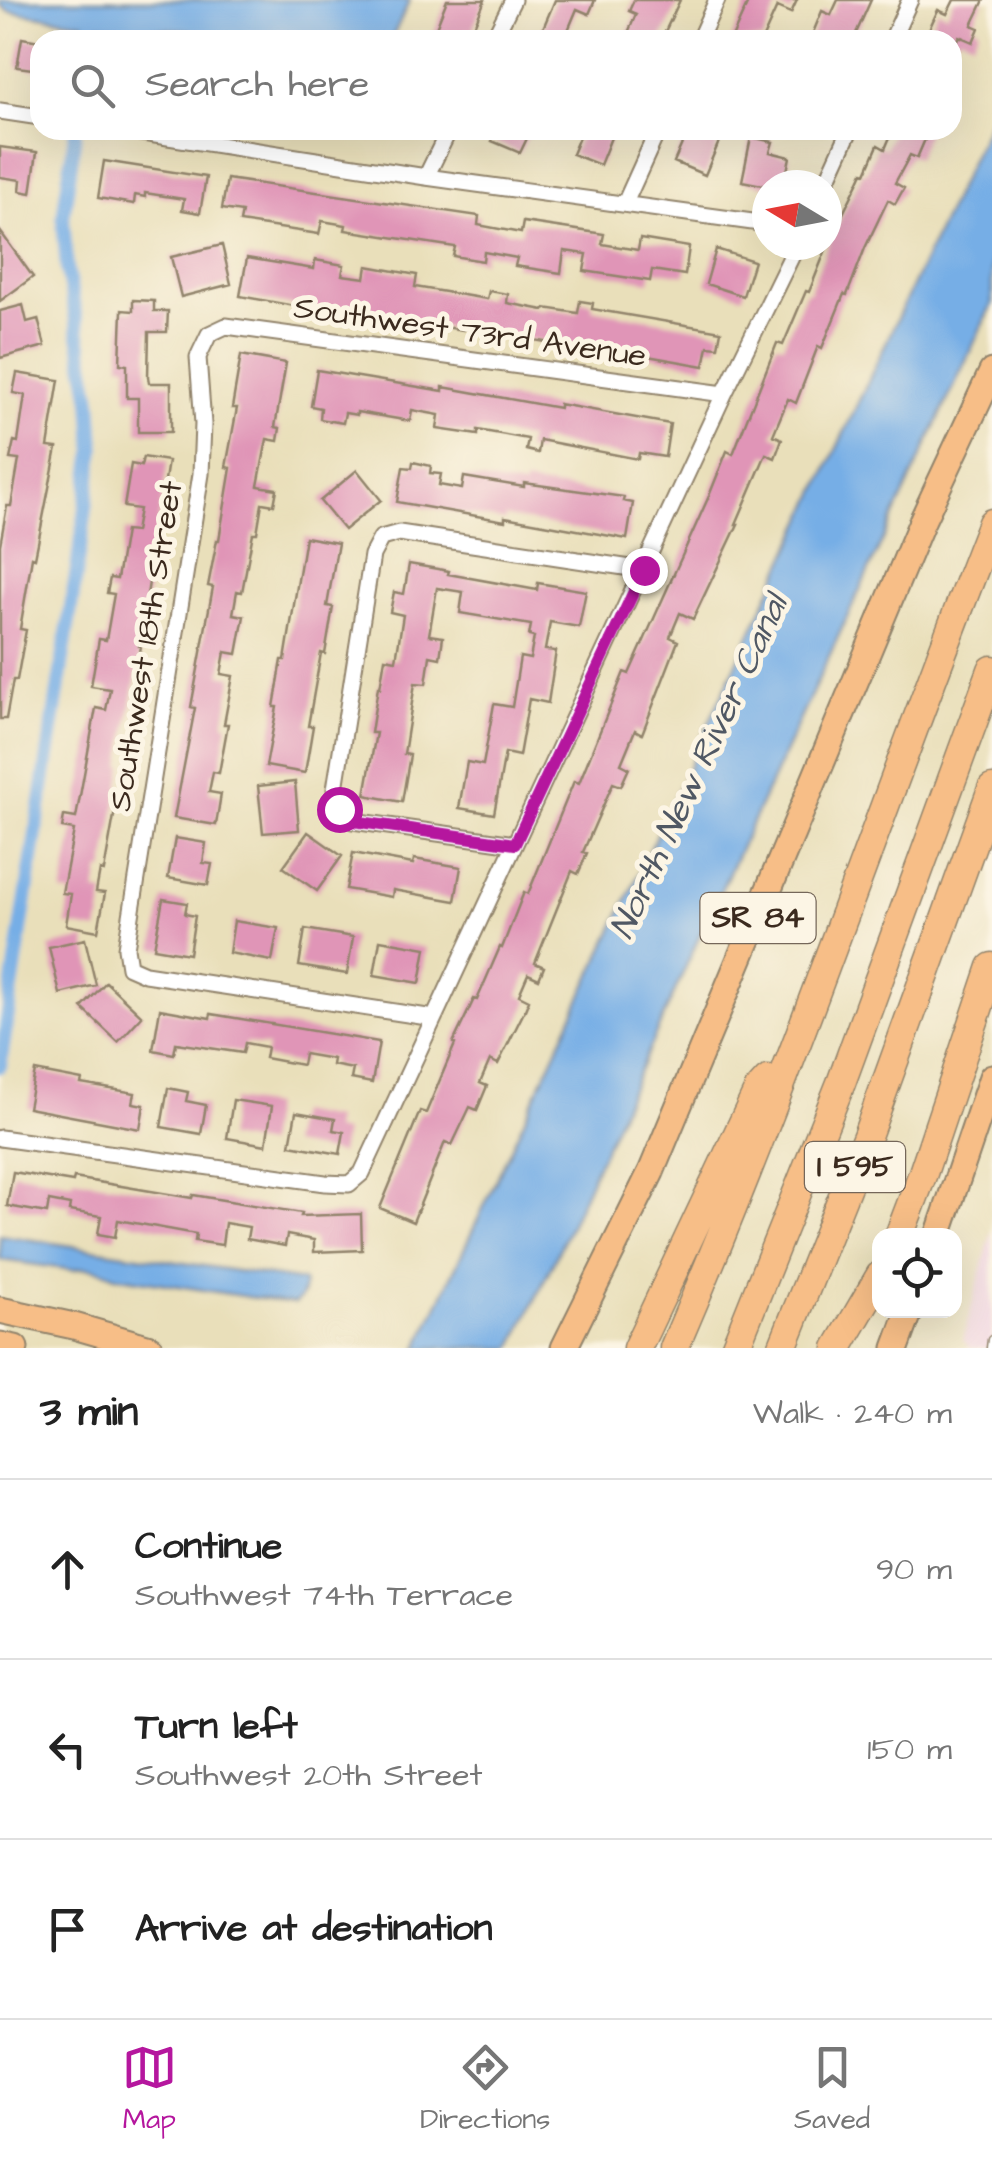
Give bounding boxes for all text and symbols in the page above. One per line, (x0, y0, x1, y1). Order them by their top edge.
search box (30, 30, 962, 140)
icon: search (65, 58, 120, 113)
text: Search here (145, 59, 369, 111)
north arrow (752, 170, 842, 260)
street label: Southwest 73rd Avenue (291, 285, 649, 379)
street label: Southwest 18th Street (98, 478, 194, 814)
route end (622, 548, 668, 594)
water label: North New River Canal (598, 583, 802, 947)
route start (317, 787, 363, 833)
road number: SR 84 (700, 893, 816, 943)
road number: I 595 (805, 1142, 905, 1192)
map controls (872, 1228, 962, 1318)
button: locate (872, 1228, 962, 1318)
text: 3 min (40, 1384, 138, 1442)
text: Walk · 240 m (753, 1391, 952, 1436)
text: Continue (135, 1521, 282, 1573)
icon: ahead (40, 1542, 95, 1597)
text: 90 m (876, 1547, 952, 1592)
text: Southwest 74th Terrace (135, 1573, 513, 1618)
text: Turn left (135, 1701, 298, 1753)
icon: left (40, 1722, 95, 1777)
text: 150 m (867, 1727, 952, 1772)
text: Southwest 20th Street (135, 1753, 482, 1798)
icon: arrive (40, 1902, 95, 1957)
text: Arrive at destination (135, 1903, 492, 1955)
tab: Map (122, 2040, 177, 2139)
tab: Directions (420, 2040, 550, 2139)
tab: Saved (794, 2040, 870, 2139)

